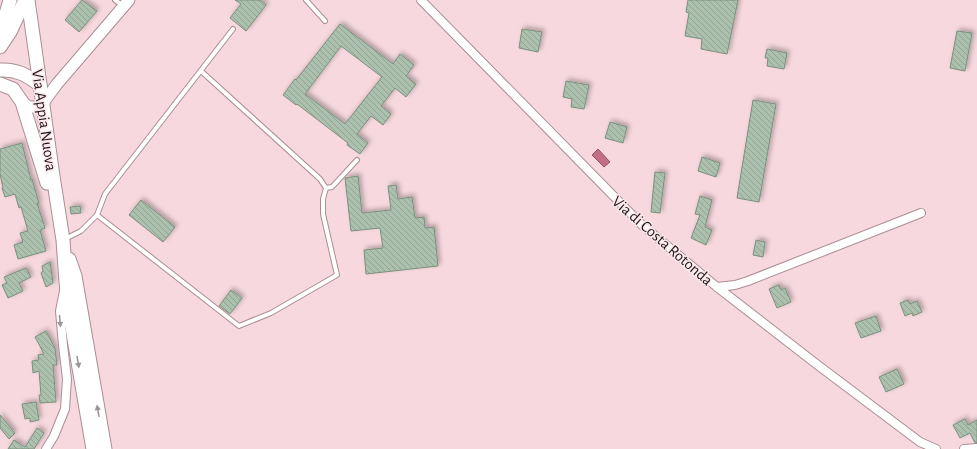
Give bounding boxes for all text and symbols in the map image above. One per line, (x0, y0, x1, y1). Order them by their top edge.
street label: Via Appia Nuova (29, 68, 59, 172)
street label: Via di Costa Rotonda (609, 193, 716, 289)
one-way arrow (57, 315, 64, 327)
one-way arrow (75, 356, 81, 369)
one-way arrow (95, 404, 101, 417)

